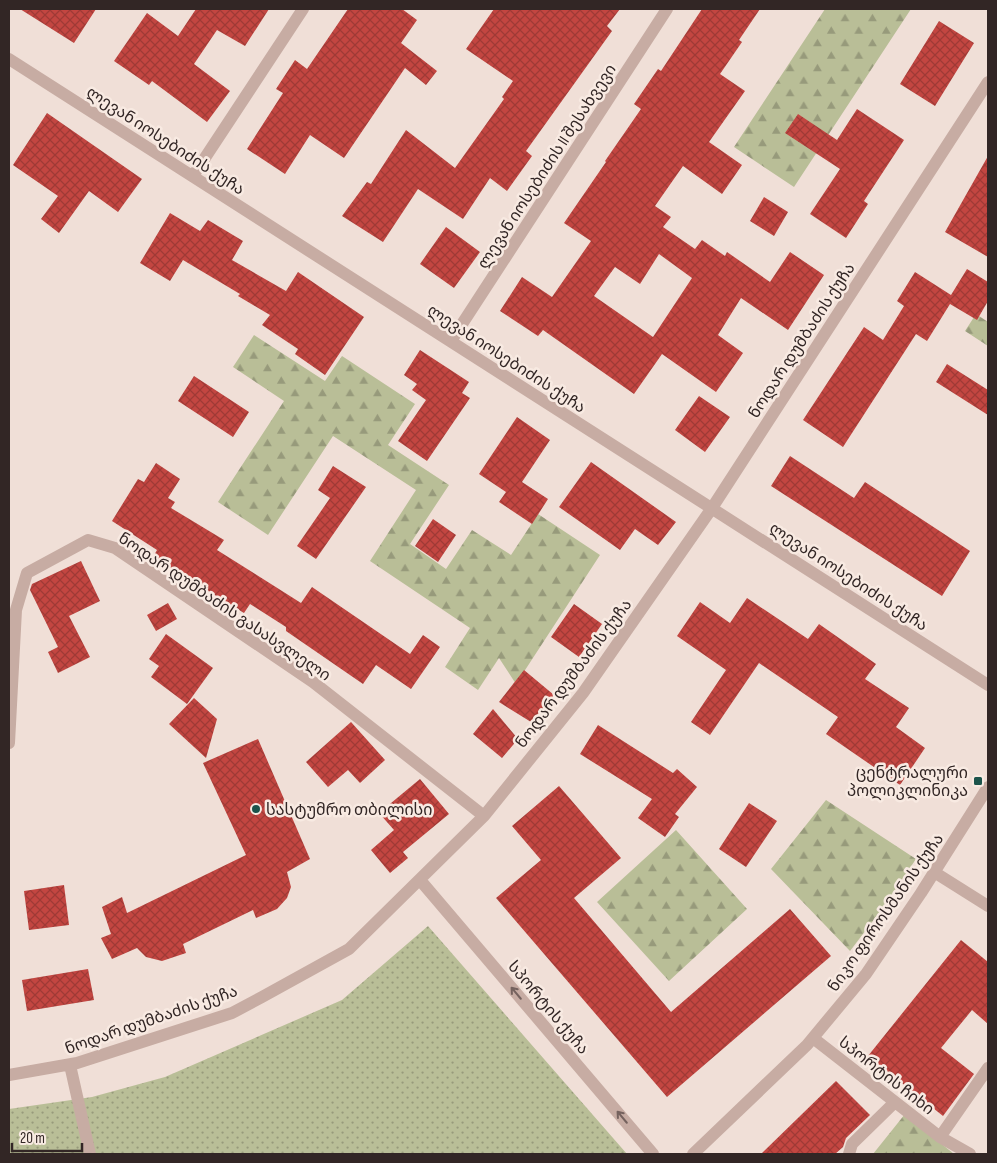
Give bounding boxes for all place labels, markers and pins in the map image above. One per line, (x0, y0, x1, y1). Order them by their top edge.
place label: ცენტრალური პოლიკლინიკა (847, 764, 968, 801)
marker: ცენტრალური პოლიკლინიკა (972, 775, 984, 787)
place label: სასტუმრო თბილისი (266, 801, 432, 820)
marker: სასტუმრო თბილისი (250, 803, 262, 815)

